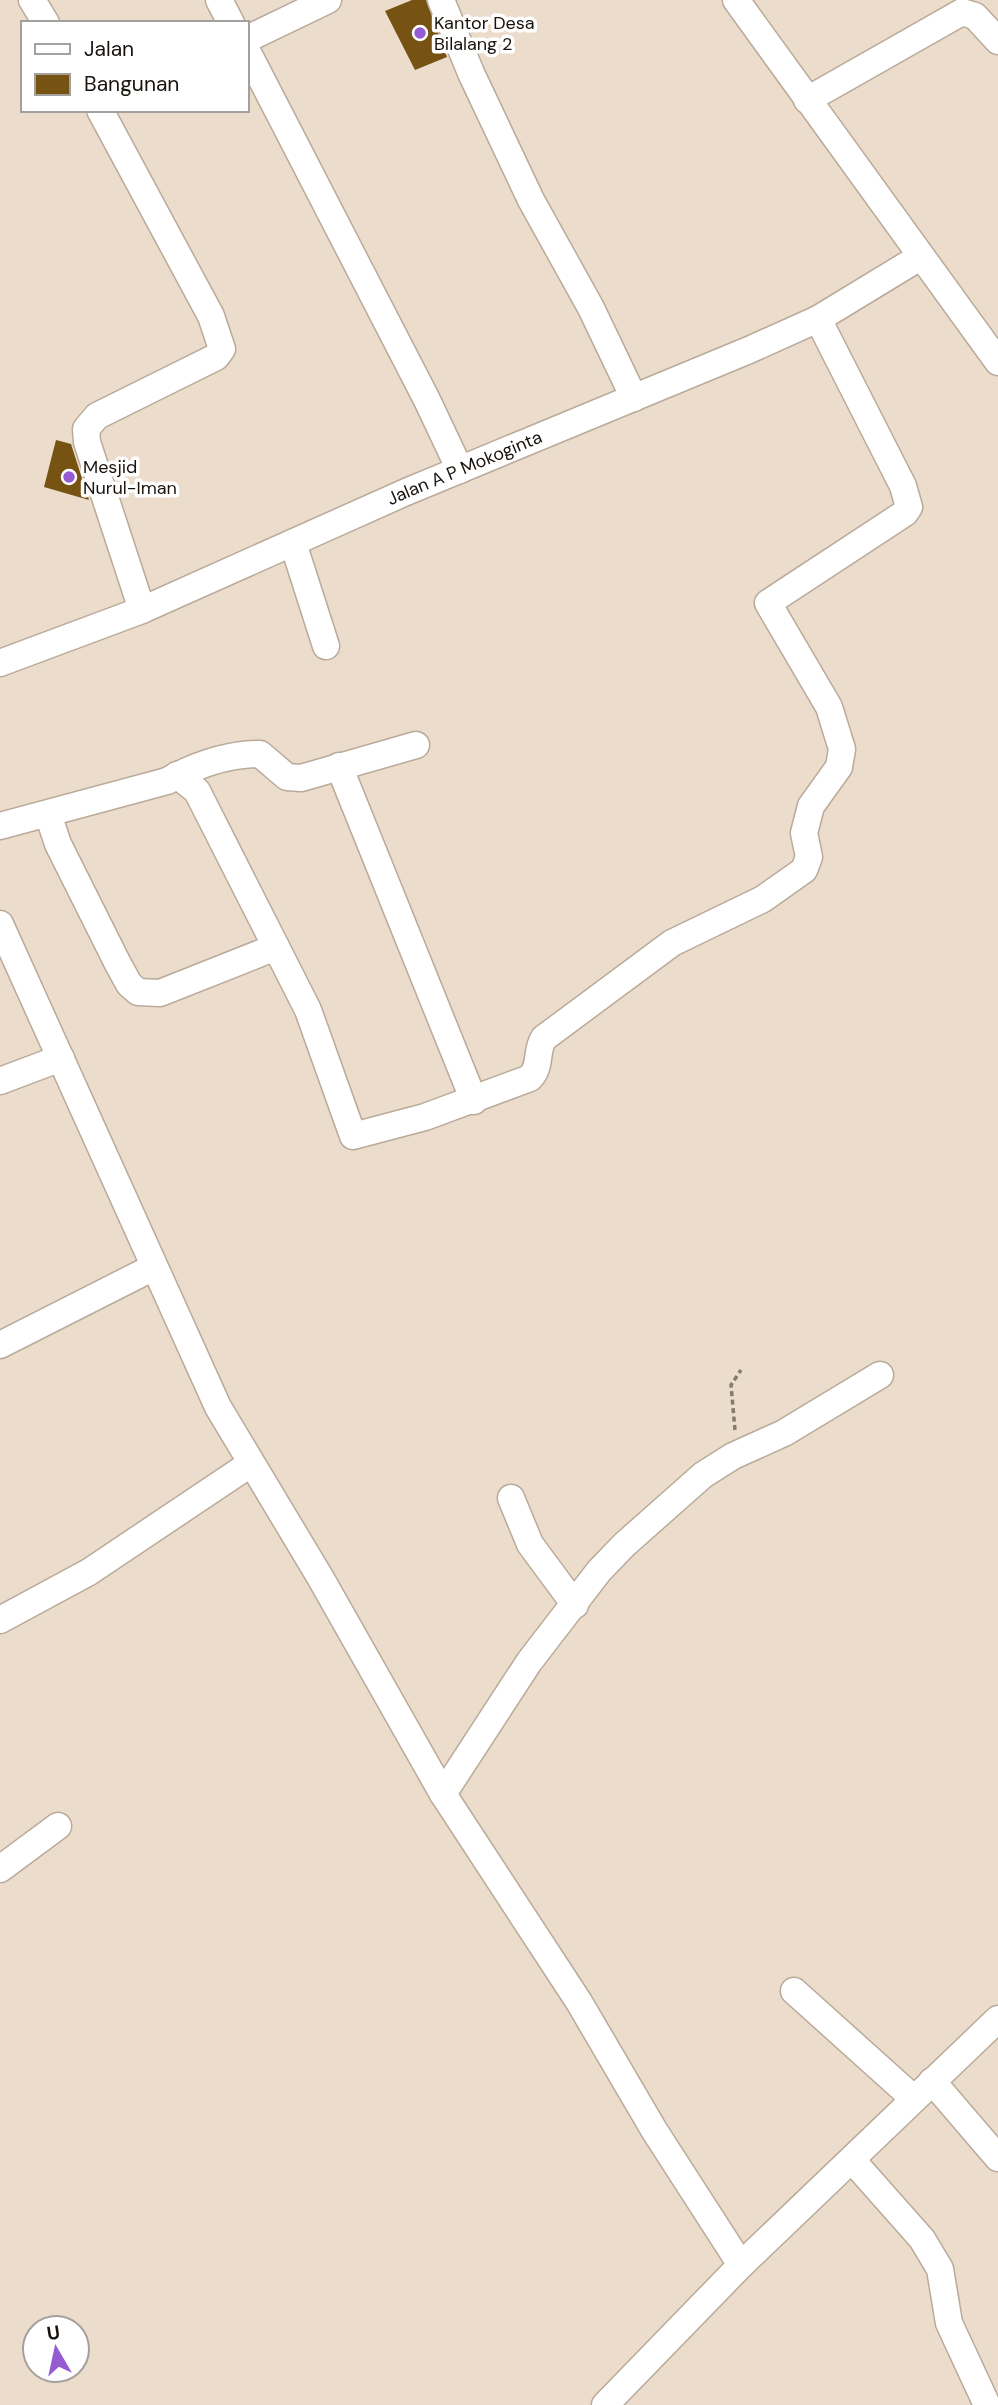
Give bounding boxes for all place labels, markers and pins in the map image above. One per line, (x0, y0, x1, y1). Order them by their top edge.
place label: Kantor Desa Bilalang 2 (434, 11, 535, 56)
marker: Kantor Desa Bilalang 2 (412, 25, 428, 41)
place label: Mesjid Nurul-Iman (83, 455, 177, 500)
marker: Mesjid Nurul-Iman (61, 469, 77, 485)

